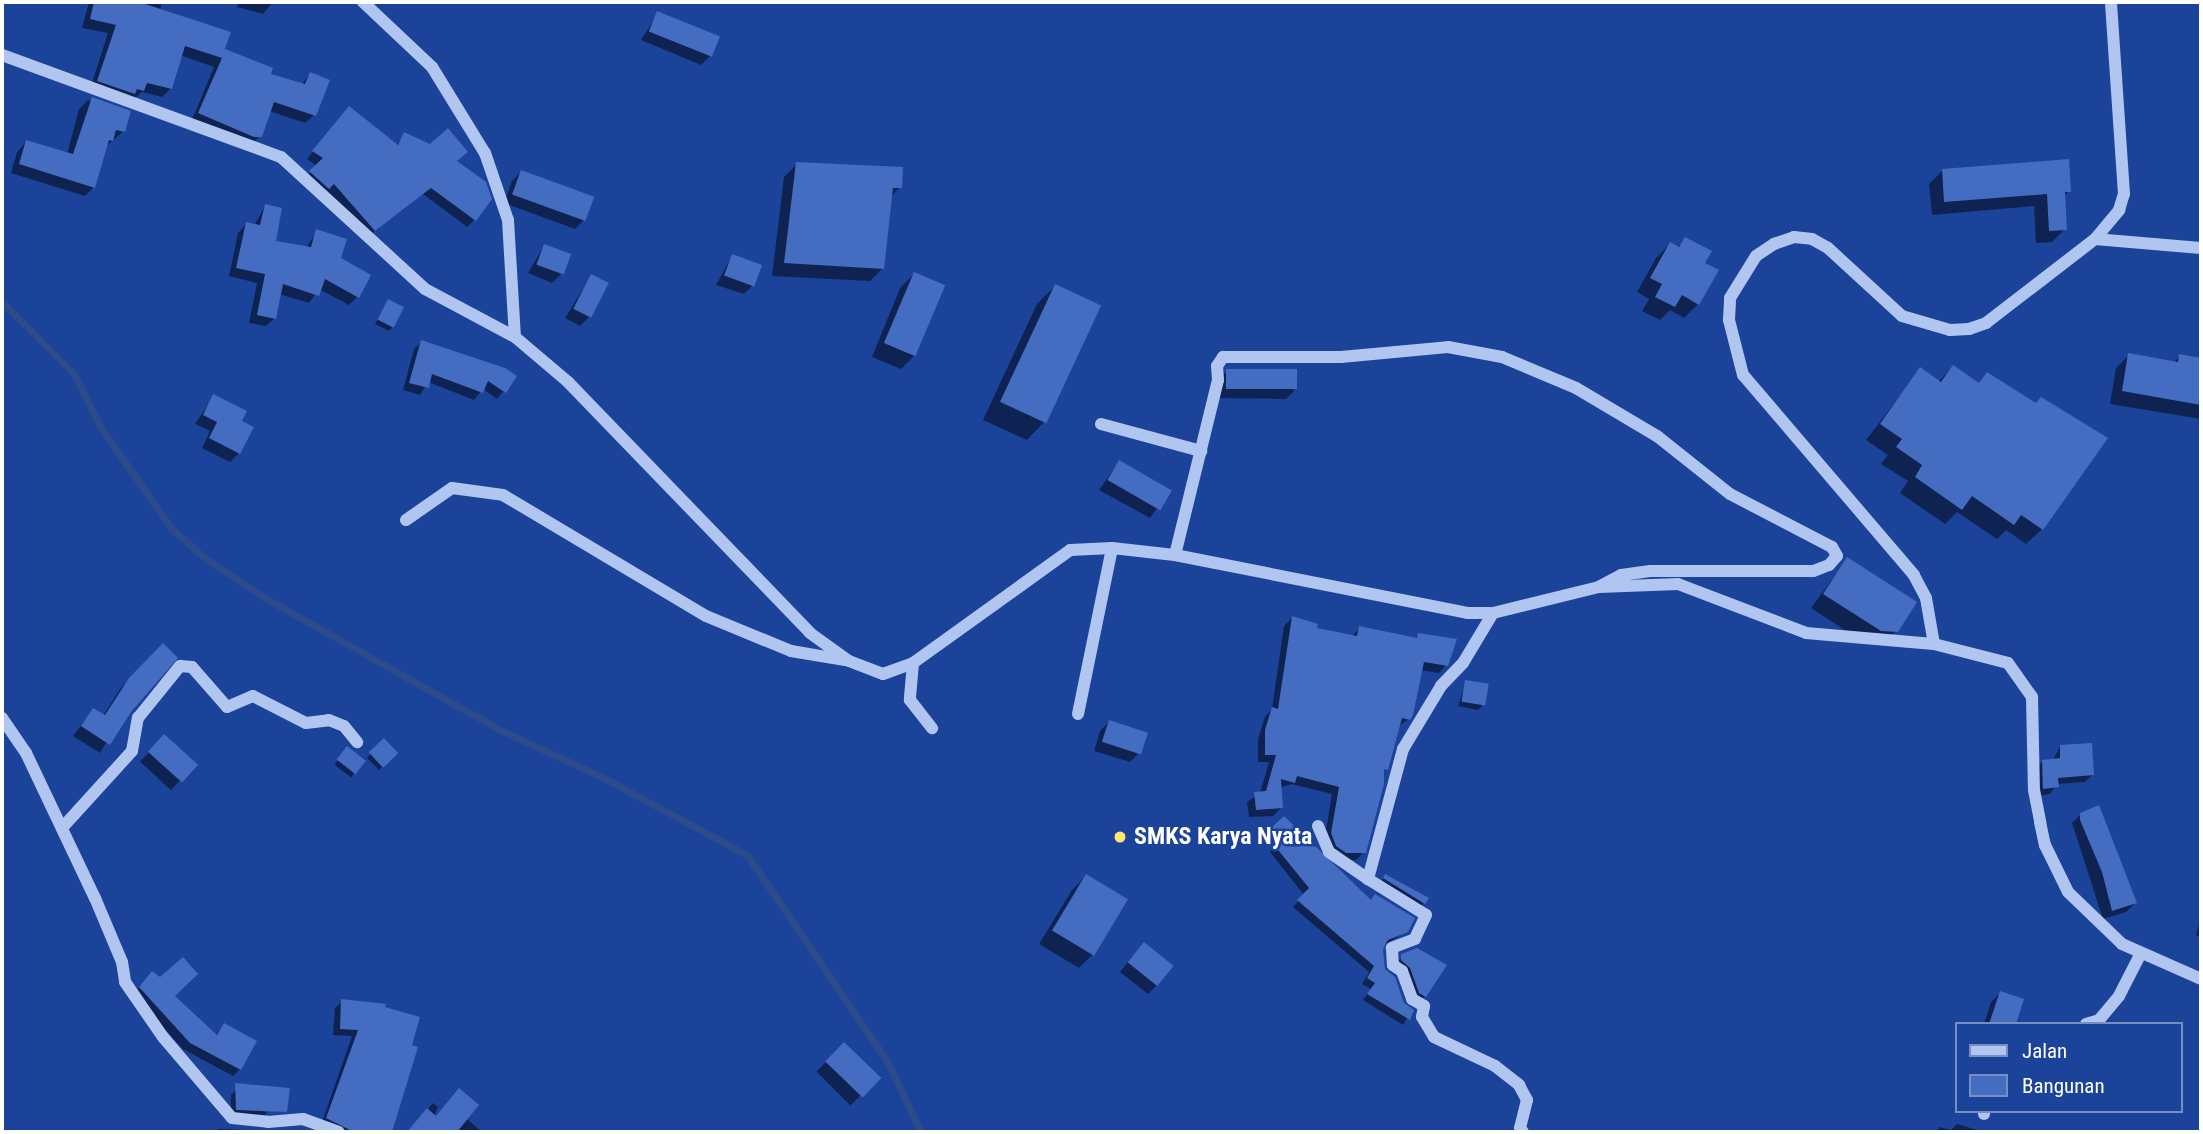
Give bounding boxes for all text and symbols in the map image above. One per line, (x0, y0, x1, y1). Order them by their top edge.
place label: SMKS Karya Nyata (1134, 823, 1312, 851)
marker: SMKS Karya Nyata (1112, 829, 1128, 845)
legend (1954, 1022, 2182, 1113)
text: Jalan (2022, 1039, 2067, 1063)
text: Bangunan (2022, 1074, 2105, 1098)

